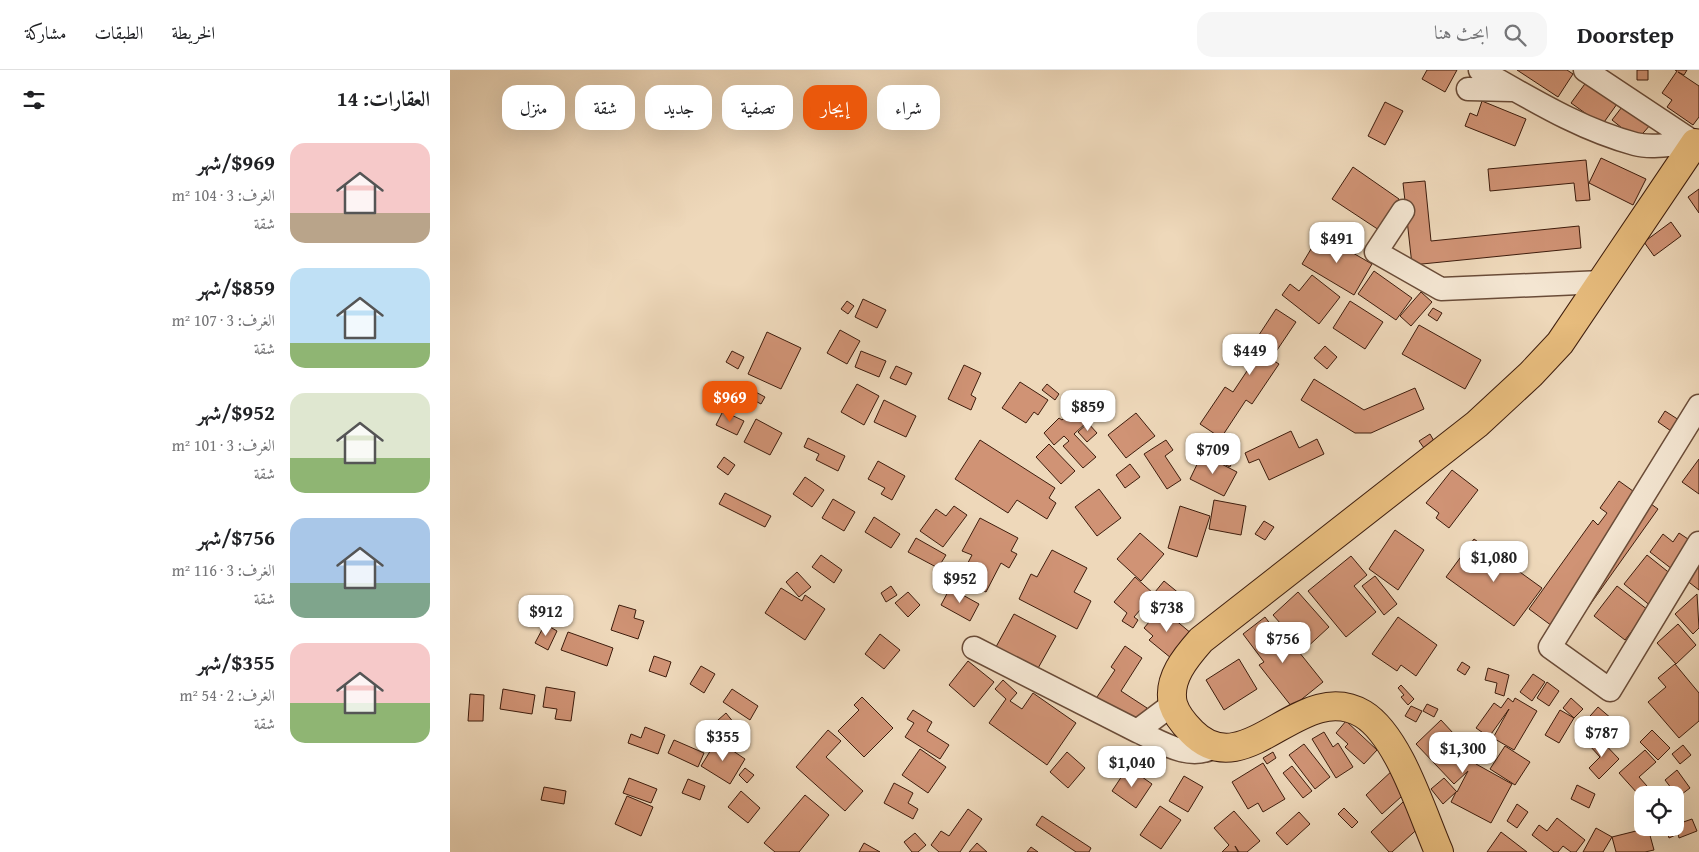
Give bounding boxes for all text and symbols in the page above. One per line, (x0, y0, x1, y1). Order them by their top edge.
search box (1197, 12, 1547, 57)
text: Doorstep (1577, 17, 1674, 52)
text: ابحث هنا (1434, 18, 1489, 46)
text: مشاركة (25, 19, 66, 46)
text: الطبقات (94, 19, 143, 46)
text: الخريطة (171, 19, 215, 46)
icon: search (1501, 21, 1529, 49)
text: العقارات: 14 (337, 83, 430, 114)
chip: منزل (502, 85, 565, 130)
chip: شقة (575, 85, 635, 130)
chip: جديد (645, 85, 712, 130)
chip: تصفية (722, 85, 793, 130)
chip: إيجار (803, 85, 867, 130)
chip: شراء (877, 85, 940, 130)
icon: filters (20, 86, 48, 114)
text: $969/شهر (197, 147, 275, 178)
icon: home (330, 163, 390, 223)
text: الغرف: 3 · 104 m² (172, 183, 275, 207)
text: شقة (254, 211, 275, 235)
pin: $491 (1307, 222, 1367, 264)
text: $491 (1320, 226, 1354, 250)
text: $859/شهر (197, 272, 275, 303)
icon: home (330, 288, 390, 348)
text: الغرف: 3 · 107 m² (172, 308, 275, 332)
pin: $449 (1220, 334, 1280, 376)
text: شقة (254, 336, 275, 360)
text: $449 (1233, 338, 1267, 362)
pin: $969 (700, 380, 760, 423)
text: $969 (713, 385, 747, 409)
pin: $859 (1058, 390, 1118, 432)
text: $859 (1071, 394, 1105, 418)
text: $952/شهر (197, 397, 275, 428)
icon: home (330, 413, 390, 473)
pin: $709 (1183, 432, 1243, 475)
text: الغرف: 3 · 101 m² (172, 433, 275, 457)
text: $709 (1196, 437, 1230, 461)
text: شقة (254, 461, 275, 485)
text: $756/شهر (197, 522, 275, 553)
icon: home (330, 538, 390, 598)
pin: $1,080 (1453, 540, 1535, 583)
text: $1,080 (1471, 545, 1517, 569)
text: الغرف: 3 · 116 m² (172, 558, 275, 582)
pin: $952 (930, 562, 990, 604)
text: $952 (943, 566, 977, 590)
text: شقة (254, 586, 275, 610)
pin: $738 (1137, 590, 1197, 633)
pin: $912 (516, 594, 576, 637)
text: $738 (1150, 595, 1184, 619)
text: $912 (529, 599, 563, 623)
pin: $756 (1253, 622, 1313, 664)
text: $756 (1266, 626, 1300, 650)
text: $355/شهر (197, 647, 275, 678)
icon: home (330, 663, 390, 723)
text: الغرف: 2 · 54 m² (179, 683, 275, 707)
text: شقة (254, 711, 275, 735)
pin: $787 (1572, 716, 1632, 758)
pin: $355 (693, 720, 753, 762)
text: $787 (1585, 720, 1619, 744)
text: $355 (706, 724, 740, 748)
pin: $1,300 (1422, 732, 1504, 774)
text: $1,300 (1440, 736, 1486, 760)
pin: $1,040 (1091, 746, 1173, 788)
text: $1,040 (1109, 750, 1155, 774)
map controls (1634, 786, 1684, 836)
button: locate (1634, 786, 1684, 836)

